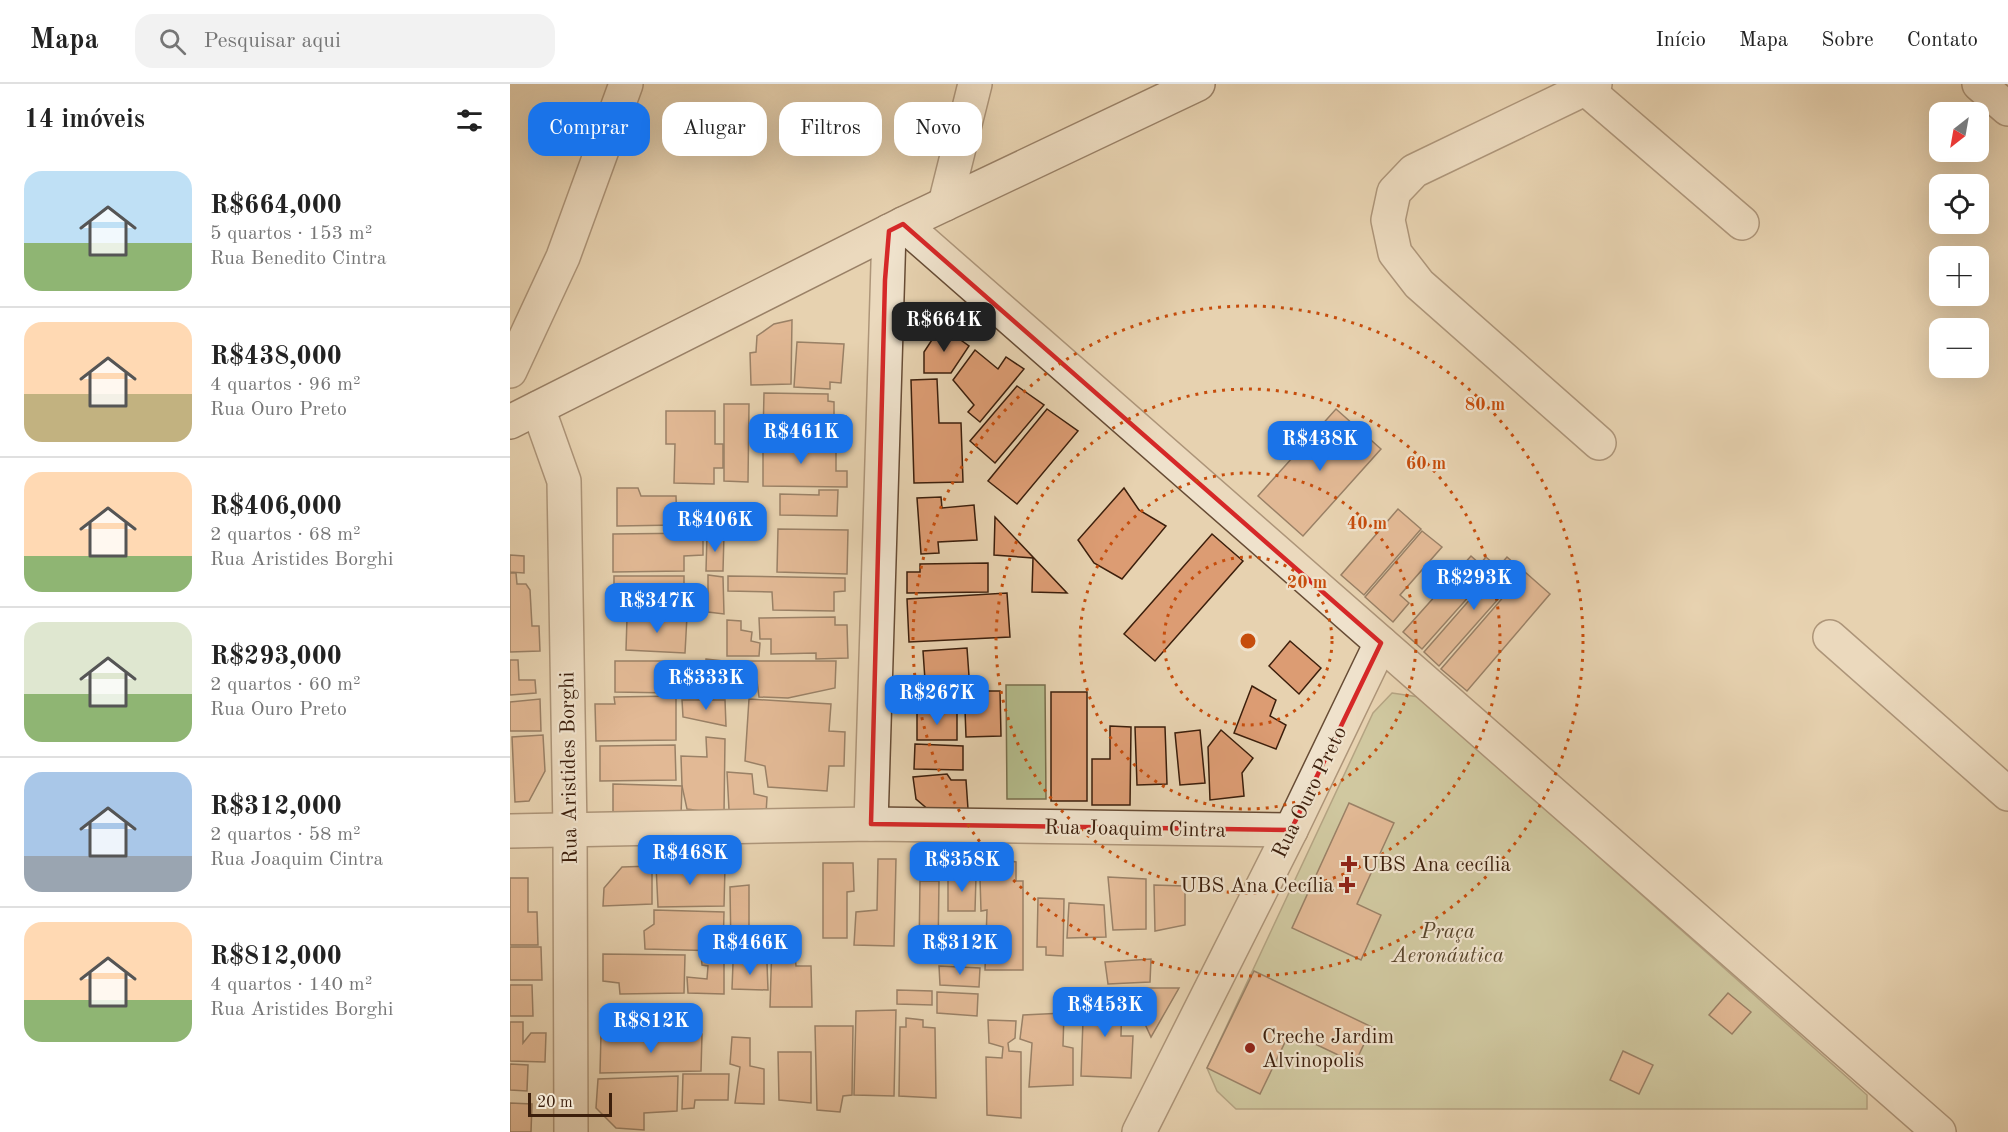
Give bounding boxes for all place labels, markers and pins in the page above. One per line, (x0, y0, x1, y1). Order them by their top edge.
pin: R$664K (895, 302, 993, 353)
pin: R$461K (752, 414, 850, 465)
pin: R$438K (1271, 421, 1369, 472)
pin: R$406K (666, 502, 764, 553)
pin: R$293K (1425, 560, 1523, 611)
pin: R$347K (608, 583, 706, 634)
centre of rings (1238, 631, 1258, 651)
pin: R$333K (657, 660, 755, 711)
pin: R$267K (888, 675, 986, 726)
pin: R$468K (641, 835, 739, 886)
pin: R$358K (913, 842, 1011, 893)
marker: UBS Ana cecília (1340, 855, 1358, 873)
place label: UBS Ana cecília (1362, 855, 1511, 876)
place label: UBS Ana Cecília (1180, 876, 1334, 897)
marker: UBS Ana Cecília (1338, 876, 1356, 894)
pin: R$466K (701, 925, 799, 976)
pin: R$312K (911, 925, 1009, 976)
pin: R$453K (1056, 987, 1154, 1038)
pin: R$812K (602, 1003, 700, 1054)
place label: Creche Jardim Alvinopolis (1262, 1027, 1394, 1072)
marker: Creche Jardim Alvinopolis (1243, 1041, 1257, 1055)

